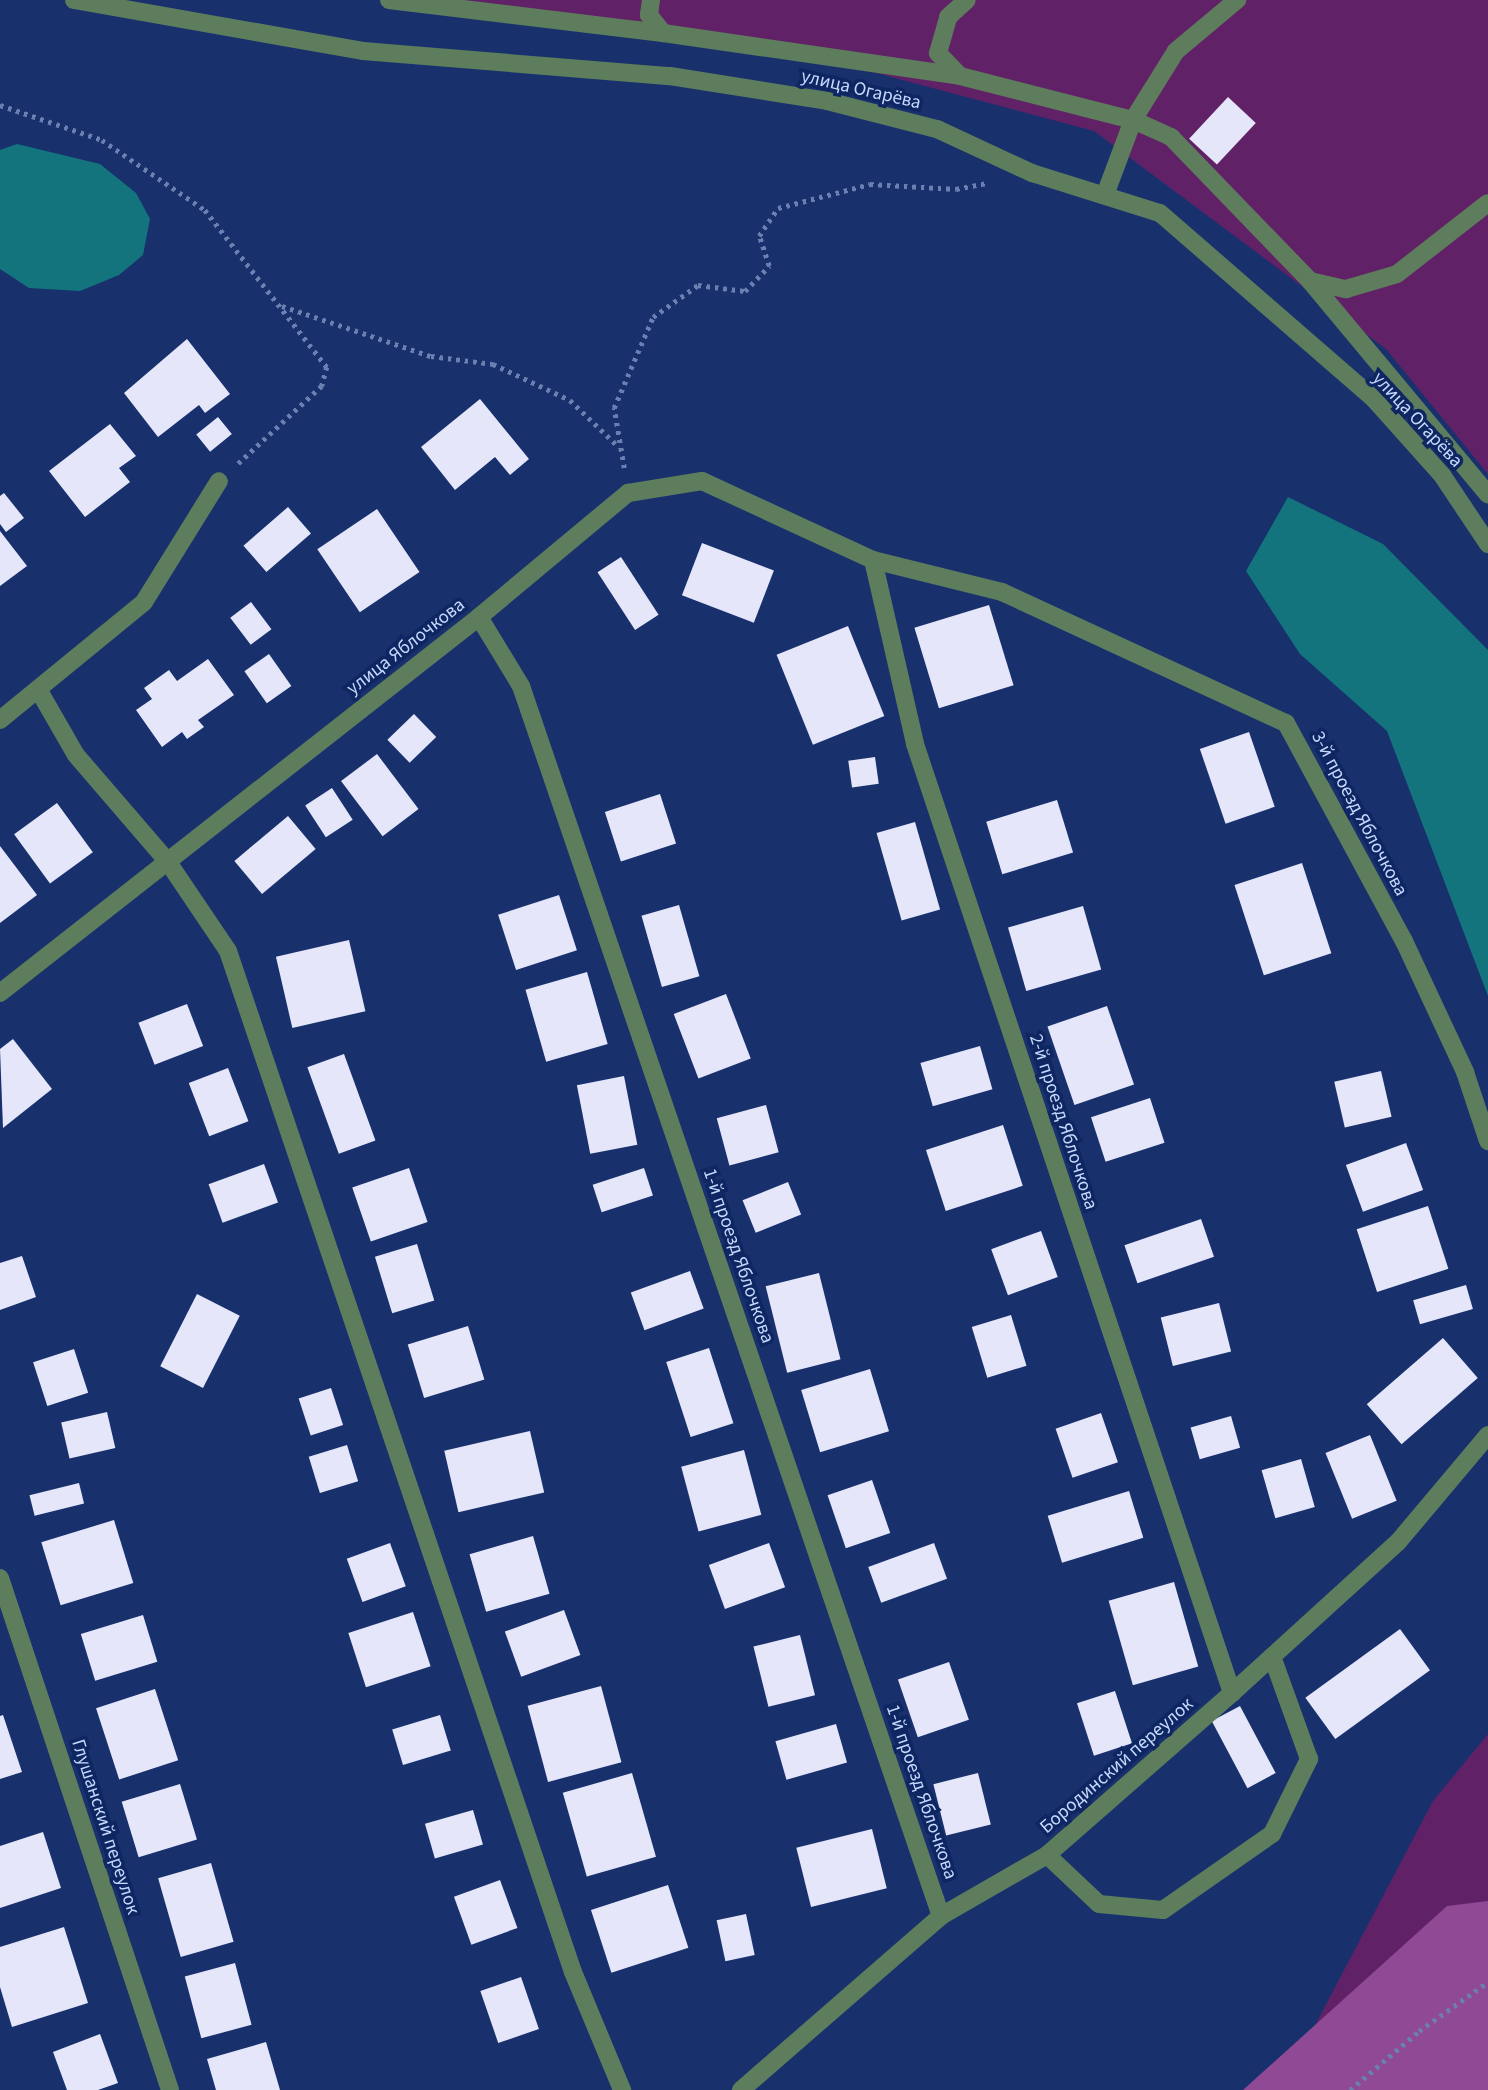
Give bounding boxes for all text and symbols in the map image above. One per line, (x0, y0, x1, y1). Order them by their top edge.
street label: улица Огарёва (799, 65, 923, 115)
street label: улица Огарёва (1367, 368, 1467, 472)
street label: улица Яблочкова (342, 594, 470, 700)
street label: 3-й проезд Яблочкова (1306, 728, 1412, 900)
street label: 2-й проезд Яблочкова (1024, 1031, 1102, 1213)
street label: 1-й проезд Яблочкова (697, 1166, 779, 1346)
street label: Бородинский переулок (1036, 1693, 1198, 1839)
street label: 1-й проезд Яблочкова (880, 1702, 962, 1882)
street label: Глушанский переулок (66, 1737, 144, 1917)

